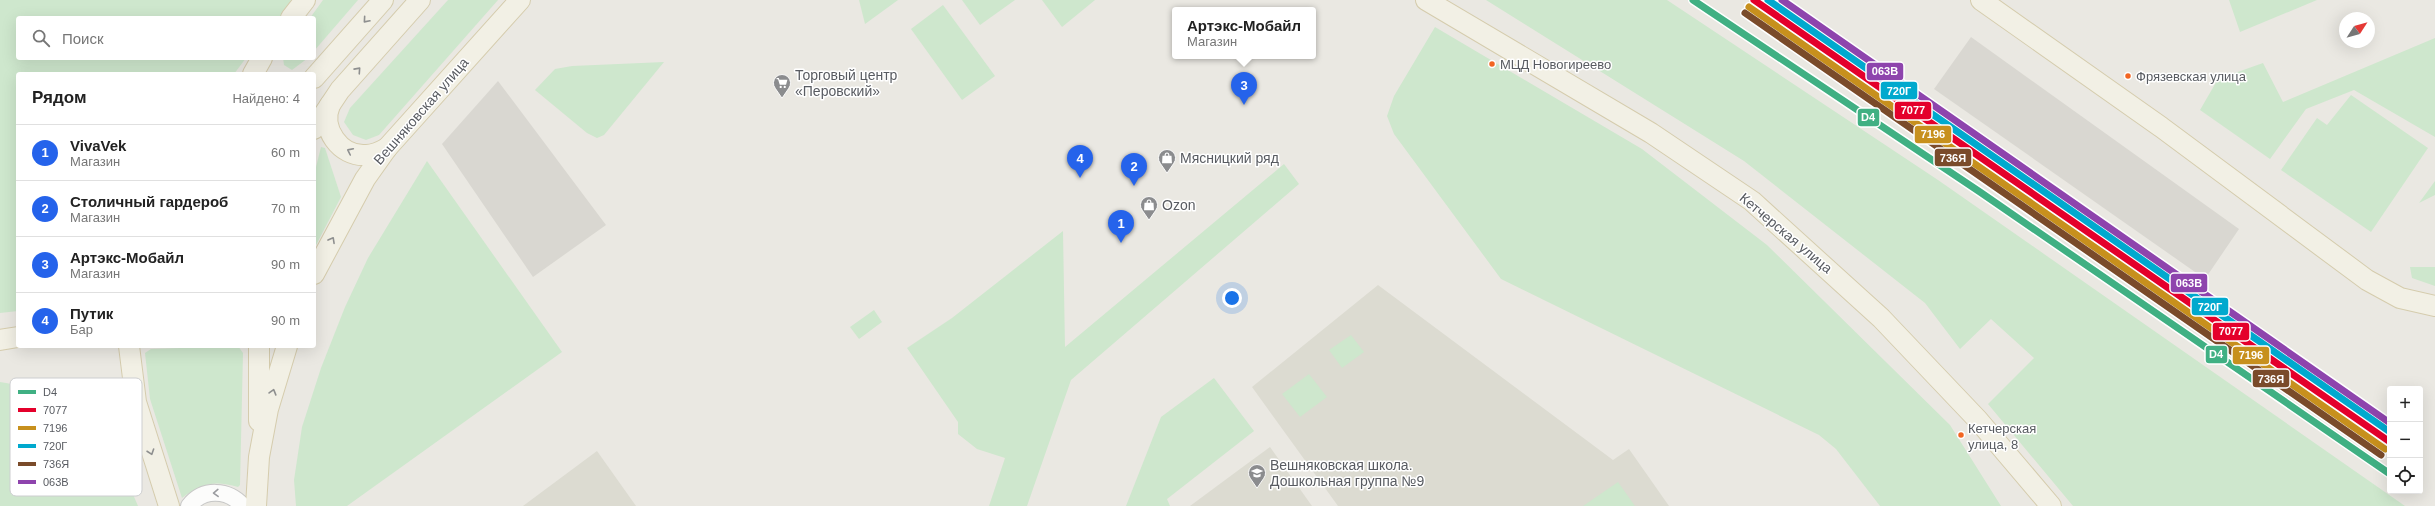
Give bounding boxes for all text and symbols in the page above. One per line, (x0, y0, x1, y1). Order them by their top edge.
popup (1172, 7, 1316, 59)
north arrow (2339, 12, 2375, 48)
one-way arrow (364, 15, 371, 23)
search box (16, 16, 316, 60)
text: Артэкс-Мобайл (1187, 17, 1301, 34)
icon: search (30, 27, 52, 49)
text: Поиск (62, 30, 104, 47)
text: Магазин (1187, 34, 1237, 49)
street label: Вешняковская улица (370, 54, 472, 168)
place label: МЦД Новогиреево (1500, 57, 1611, 72)
marker: МЦД Новогиреево (1487, 59, 1497, 69)
line badge: 063В (1866, 62, 1904, 81)
text: 063В (1872, 65, 1898, 77)
one-way arrow (353, 67, 361, 75)
place label: Торговый центр «Перовский» (795, 67, 898, 99)
place label: Фрязевская улица (2136, 69, 2247, 84)
marker: Фрязевская улица (2123, 71, 2133, 81)
pin: 3 (1231, 72, 1257, 105)
supermarket icon: Торговый центр «Перовский» (772, 73, 792, 98)
line badge: 720Г (1880, 81, 1918, 100)
text: 720Г (1887, 85, 1912, 97)
text: Рядом (32, 88, 87, 107)
text: Найдено: 4 (232, 91, 300, 106)
line badge: 7077 (1894, 101, 1932, 120)
text: 7077 (1901, 104, 1925, 116)
line badge: D4 (1857, 108, 1880, 127)
text: D4 (1861, 111, 1876, 123)
line badge: 7196 (1914, 125, 1952, 144)
text: 7196 (1921, 128, 1945, 140)
text: VivaVek (70, 137, 126, 154)
text: 1 (41, 145, 49, 160)
text: 60 m (271, 145, 300, 160)
pin: 4 (1067, 145, 1093, 178)
one-way arrow (346, 148, 354, 156)
shop icon: Мясницкий ряд (1157, 148, 1177, 173)
line badge: 736Я (1934, 148, 1972, 167)
place label: Мясницкий ряд (1180, 150, 1279, 166)
text: 736Я (1940, 152, 1966, 164)
pin: 2 (1121, 153, 1147, 186)
text: Магазин (70, 154, 120, 169)
street label: Кетчерская улица (1736, 190, 1836, 277)
text: Столичный гардероб (70, 193, 228, 210)
shop icon: Ozon (1139, 195, 1159, 220)
place label: Ozon (1162, 197, 1195, 213)
text: 2 (41, 201, 49, 216)
text: 70 m (271, 201, 300, 216)
text: Магазин (70, 210, 120, 225)
pin: 1 (1108, 210, 1134, 243)
one-way arrow (327, 237, 335, 244)
text: Артэкс-Мобайл (70, 249, 184, 266)
text: 3 (41, 257, 49, 272)
text: 90 m (271, 257, 300, 272)
text: Магазин (70, 266, 120, 281)
line badge: 063В (2170, 273, 2208, 293)
text: 063В (2176, 277, 2202, 289)
your location (1222, 288, 1242, 308)
line badge: 720Г (2191, 297, 2229, 316)
text: 720Г (2198, 301, 2223, 313)
text: Путик (70, 305, 113, 322)
text: 4 (41, 313, 49, 328)
text: 90 m (271, 313, 300, 328)
text: Бар (70, 322, 93, 337)
line badge: 7077 (2212, 322, 2250, 341)
text: 7077 (2219, 325, 2243, 337)
line badge: D4 (2205, 345, 2228, 364)
line badge: 7196 (2232, 346, 2270, 365)
text: D4 (2209, 348, 2224, 360)
text: 7196 (2239, 349, 2263, 361)
line badge: 736Я (2252, 369, 2290, 388)
text: 736Я (2258, 373, 2284, 385)
legend (10, 378, 142, 496)
text: D4 (43, 386, 57, 398)
map controls (2387, 386, 2423, 494)
button: + (2387, 386, 2423, 422)
one-way arrow (268, 388, 277, 395)
text: 7077 (43, 404, 67, 416)
place label: Кетчерская улица, 8 (1968, 421, 2036, 452)
text: 7196 (43, 422, 67, 434)
button: − (2387, 422, 2423, 458)
marker: Кетчерская улица, 8 (1956, 430, 1966, 440)
text: 720Г (43, 440, 67, 452)
one-way arrow (146, 449, 155, 456)
place label: Вешняковская школа. Дошкольная группа №9 (1270, 457, 1424, 489)
text: 736Я (43, 458, 69, 470)
button: locate (2387, 458, 2423, 494)
school or university icon: Вешняковская школа. Дошкольная группа №9 (1247, 463, 1267, 488)
text: 063В (43, 476, 69, 488)
one-way arrow (213, 489, 219, 497)

